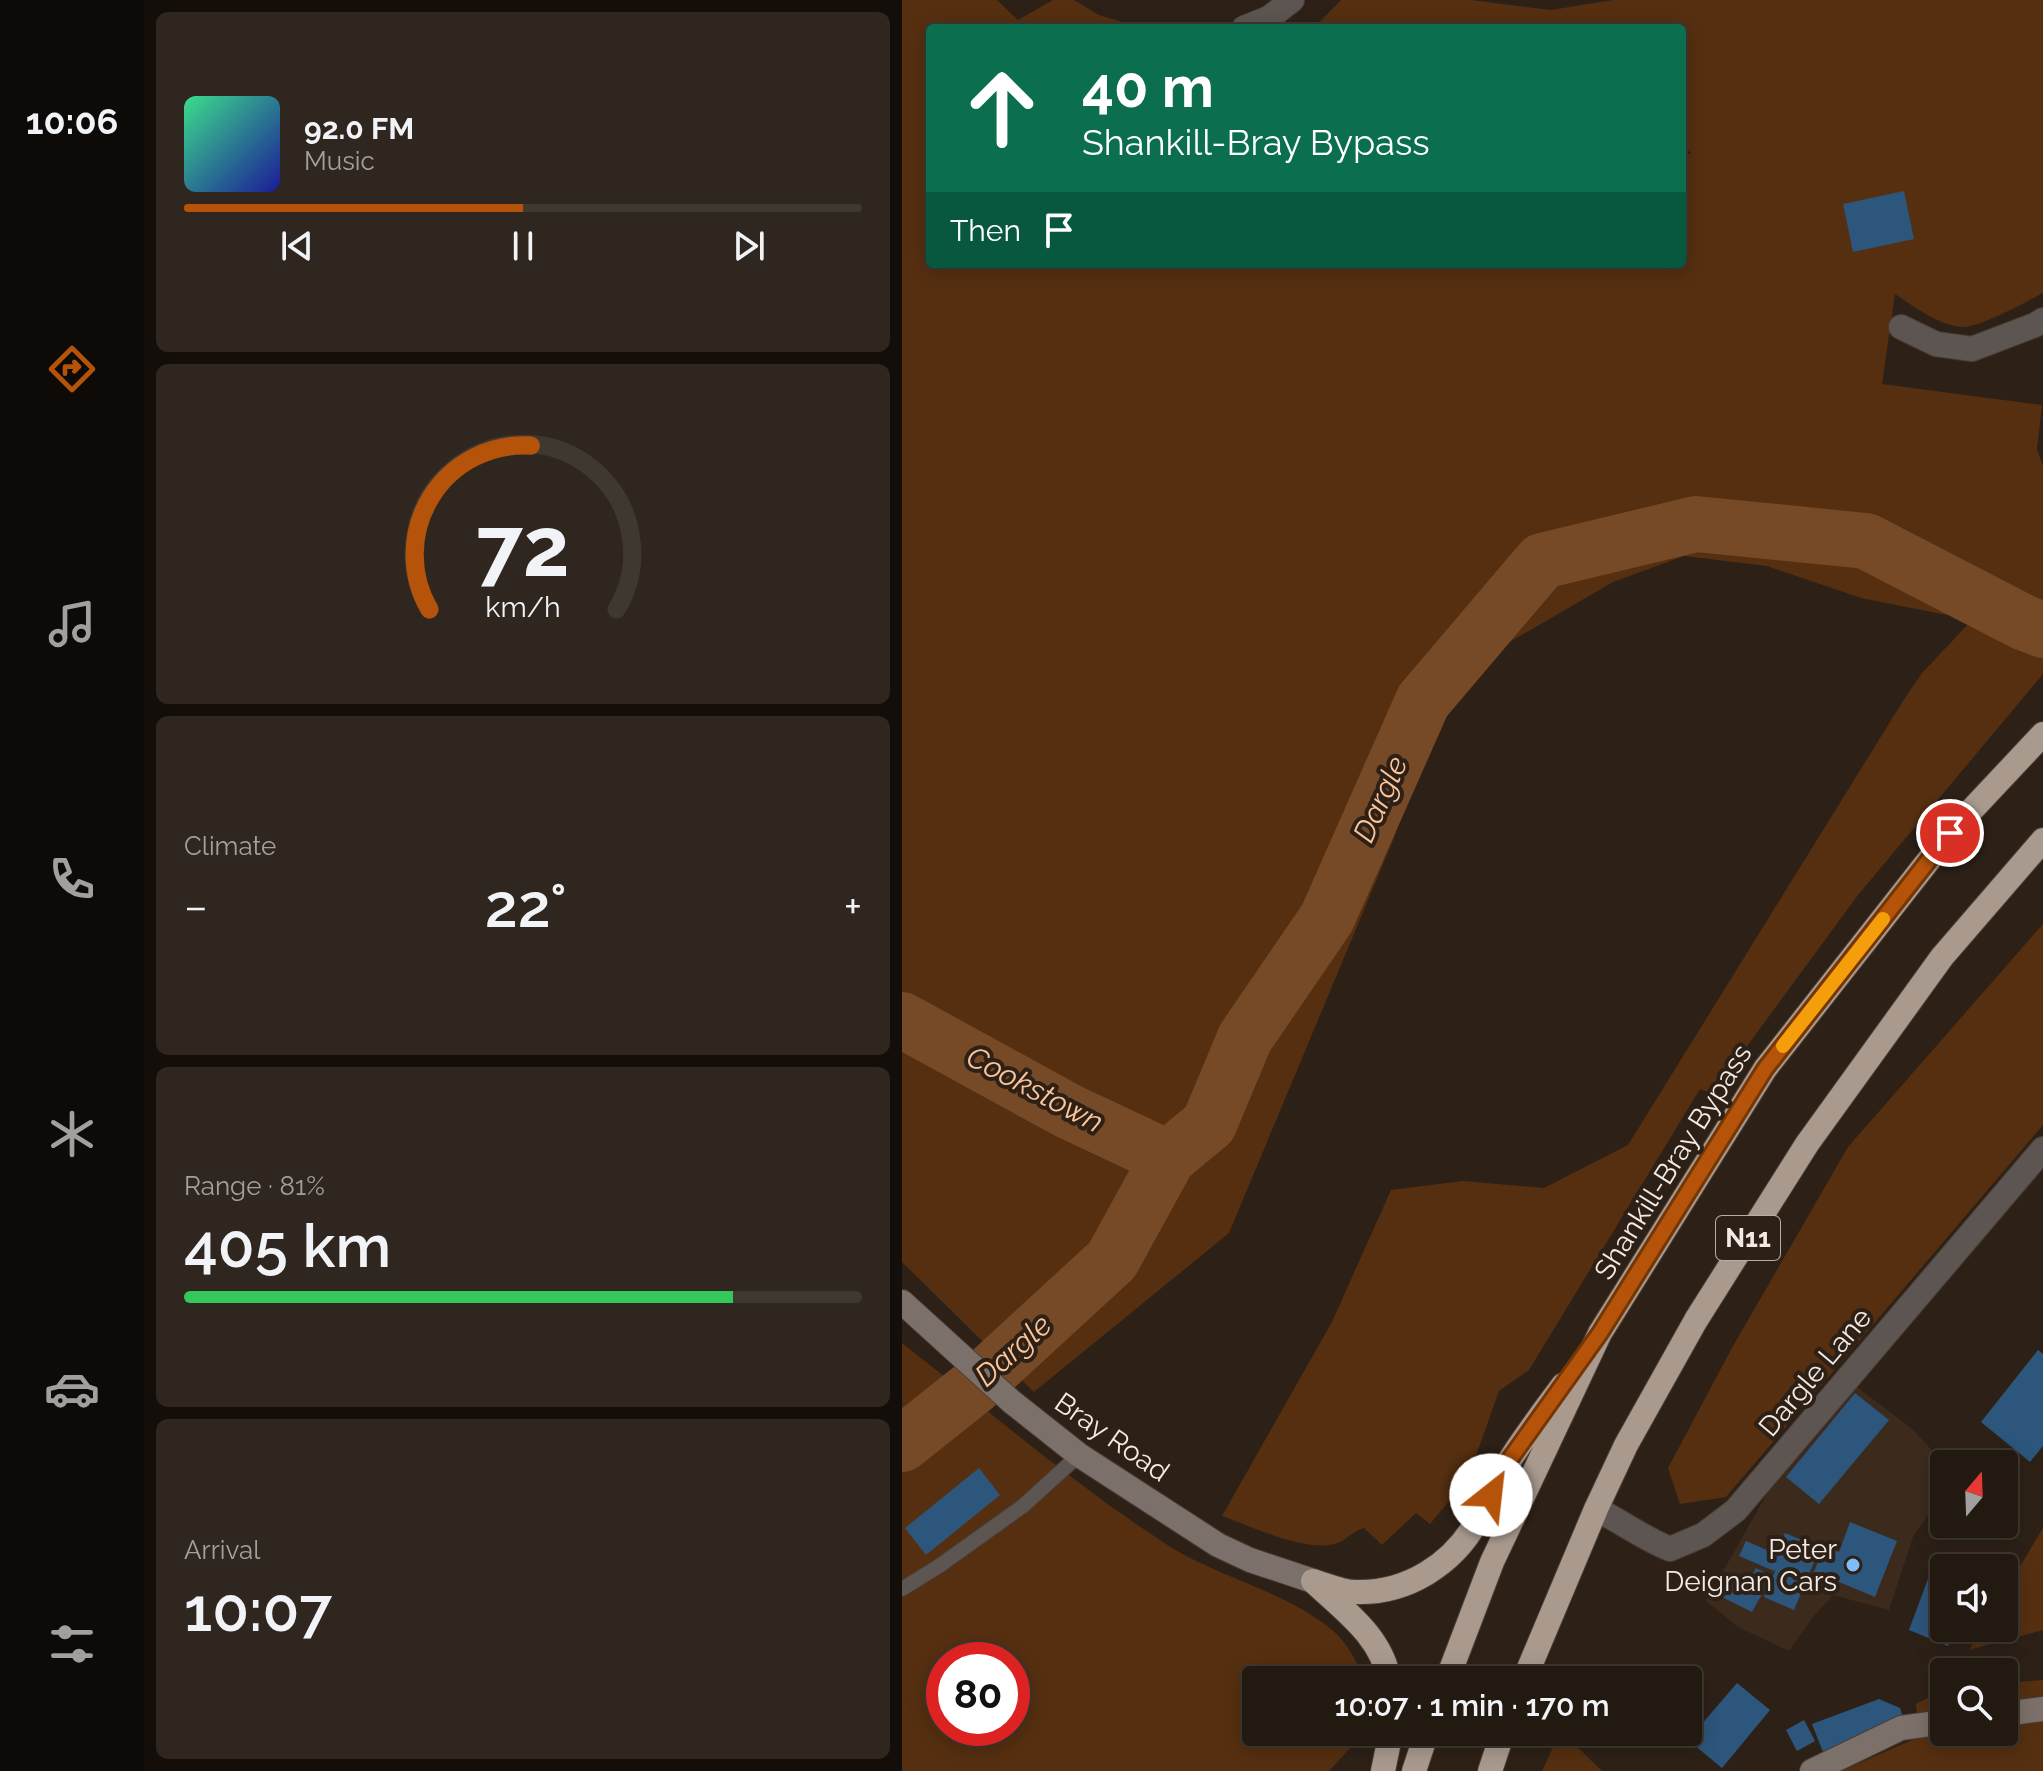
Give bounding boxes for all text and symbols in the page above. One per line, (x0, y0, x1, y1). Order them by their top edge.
text: 40 m (1082, 54, 1214, 120)
icon: ahead (950, 56, 1054, 160)
text: 10:06 (26, 100, 118, 142)
text: 92.0 FM (304, 111, 414, 146)
text: Shankill-Bray Bypass (1082, 121, 1430, 163)
text: Music (304, 146, 375, 176)
icon: arrive (1037, 208, 1081, 252)
text: Then (950, 213, 1021, 248)
icon: previous (275, 224, 319, 268)
icon: pause (501, 224, 545, 268)
icon: next (727, 224, 771, 268)
icon: directions (44, 341, 100, 397)
text: 72 (476, 497, 570, 594)
text: km/h (485, 590, 561, 624)
icon: music (44, 596, 100, 652)
water label: Dargle (1346, 751, 1414, 847)
pin (1916, 799, 1984, 867)
icon: arrive (1928, 811, 1972, 855)
text: Climate (184, 831, 276, 861)
icon: phone (44, 851, 100, 907)
text: 22° (485, 871, 567, 941)
text: − (184, 881, 208, 932)
text: + (844, 881, 862, 932)
water label: Cookstown (961, 1038, 1109, 1140)
street label: Shankill-Bray Bypass (1587, 1039, 1759, 1285)
icon: climate (44, 1106, 100, 1162)
text: Range · 81% (184, 1171, 325, 1201)
text: 405 km (184, 1211, 391, 1281)
road number: N11 (1716, 1216, 1780, 1260)
street label: Dargle Lane (1752, 1301, 1878, 1443)
water label: Dargle (968, 1307, 1058, 1393)
icon: car (44, 1361, 100, 1417)
street label: Bray Road (1048, 1386, 1176, 1488)
north arrow (1930, 1450, 2018, 1538)
map controls (1930, 1450, 2018, 1746)
position arrow (1449, 1453, 1533, 1537)
place label: Peter Deignan Cars (1664, 1533, 1837, 1598)
text: Arrival (184, 1535, 260, 1565)
button: sound (1930, 1554, 2018, 1642)
marker: Peter Deignan Cars (1844, 1556, 1862, 1574)
text: 10:07 (184, 1575, 332, 1645)
icon: filters (44, 1616, 100, 1672)
speed limit sign: 80 (926, 1642, 1030, 1746)
button: search (1930, 1658, 2018, 1746)
text: 10:07 · 1 min · 170 m (1334, 1688, 1610, 1723)

